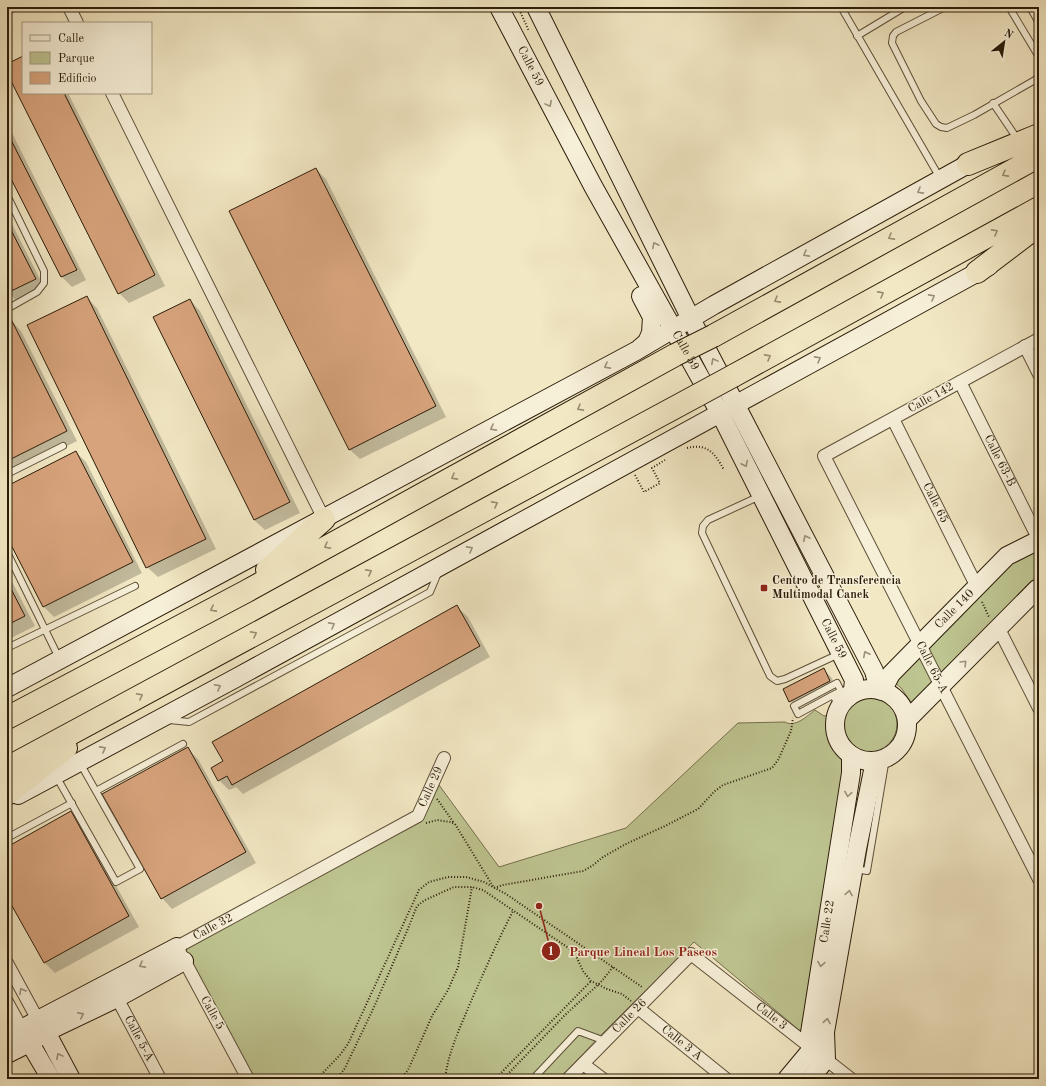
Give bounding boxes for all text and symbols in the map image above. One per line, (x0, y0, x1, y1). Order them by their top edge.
legend (22, 22, 152, 94)
north arrow (984, 22, 1024, 62)
text: N (1002, 28, 1015, 42)
text: Calle (58, 33, 84, 45)
street label: Calle 59 (515, 44, 546, 88)
text: Parque (58, 53, 95, 65)
text: Edificio (58, 73, 97, 85)
one-way arrow (545, 100, 552, 107)
one-way arrow (1002, 170, 1009, 177)
one-way arrow (916, 186, 924, 194)
one-way arrow (991, 229, 999, 236)
one-way arrow (888, 233, 895, 240)
one-way arrow (652, 242, 660, 249)
one-way arrow (803, 250, 810, 257)
one-way arrow (877, 292, 885, 299)
one-way arrow (928, 294, 935, 301)
one-way arrow (774, 296, 781, 303)
street label: Calle 59 (669, 329, 701, 373)
one-way arrow (763, 354, 771, 362)
one-way arrow (814, 357, 821, 364)
one-way arrow (711, 358, 718, 365)
one-way arrow (604, 361, 612, 369)
street label: Calle 142 (906, 381, 956, 415)
one-way arrow (577, 403, 584, 410)
one-way arrow (490, 423, 497, 430)
street label: Calle 63-B (981, 433, 1017, 488)
one-way arrow (741, 459, 748, 467)
one-way arrow (451, 472, 458, 480)
street label: Calle 65 (920, 481, 951, 525)
one-way arrow (491, 501, 498, 509)
one-way arrow (803, 535, 811, 543)
one-way arrow (324, 542, 332, 549)
one-way arrow (466, 547, 474, 554)
one-way arrow (364, 570, 372, 577)
place label: Centro de Transferencia Multimodal Canek (772, 575, 901, 601)
marker: Centro de Transferencia Multimodal Canek (759, 583, 769, 593)
street label: Calle 140 (933, 587, 977, 631)
one-way arrow (210, 604, 217, 611)
street label: Calle 59 (818, 617, 848, 661)
one-way arrow (328, 622, 335, 630)
one-way arrow (250, 631, 257, 639)
street label: Calle 65-A (913, 639, 950, 696)
one-way arrow (863, 651, 871, 658)
one-way arrow (959, 660, 967, 668)
one-way arrow (213, 685, 221, 692)
one-way arrow (136, 693, 143, 700)
one-way arrow (99, 746, 106, 754)
street label: Calle 29 (417, 765, 445, 809)
one-way arrow (844, 791, 853, 797)
one-way arrow (845, 889, 853, 896)
street label: Calle 22 (818, 899, 837, 944)
street label: Calle 32 (191, 912, 235, 943)
callout: Parque Lineal Los Paseos (541, 939, 725, 964)
text: 1 (548, 946, 554, 958)
text: Parque Lineal Los Paseos (569, 946, 718, 959)
one-way arrow (139, 960, 146, 968)
one-way arrow (817, 960, 826, 967)
one-way arrow (20, 988, 27, 996)
street label: Calle 5 (198, 994, 227, 1032)
street label: Calle 26 (610, 997, 649, 1036)
street label: Calle 3 (753, 1001, 789, 1032)
one-way arrow (77, 1012, 85, 1020)
street label: Calle 5-A (122, 1014, 156, 1064)
one-way arrow (822, 1018, 831, 1024)
street label: Calle 3 A (659, 1023, 704, 1063)
one-way arrow (56, 1052, 63, 1060)

